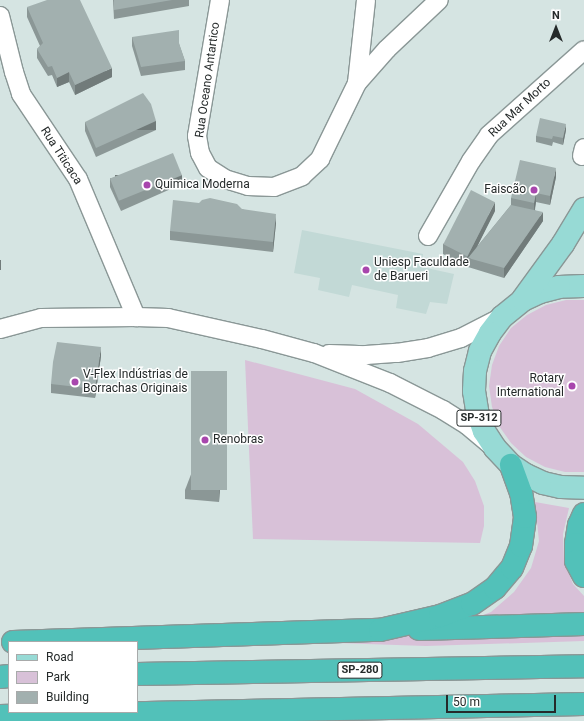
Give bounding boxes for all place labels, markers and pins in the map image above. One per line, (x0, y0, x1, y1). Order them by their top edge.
place label: Quimica Moderna (155, 178, 250, 192)
marker: Quimica Moderna (142, 180, 152, 190)
place label: Faiscão (484, 183, 526, 197)
marker: Faiscão (529, 185, 539, 195)
place label: Uniesp Faculdade de Barueri (374, 256, 469, 284)
marker: Uniesp Faculdade de Barueri (361, 265, 371, 275)
place label: V-Flex Indústrias de Borrachas Originais (83, 368, 188, 396)
place label: Rotary International (497, 372, 564, 400)
marker: V-Flex Indústrias de Borrachas Originais (70, 377, 80, 387)
marker: Rotary International (567, 381, 577, 391)
place label: Renobras (213, 433, 264, 447)
marker: Renobras (200, 435, 210, 445)

